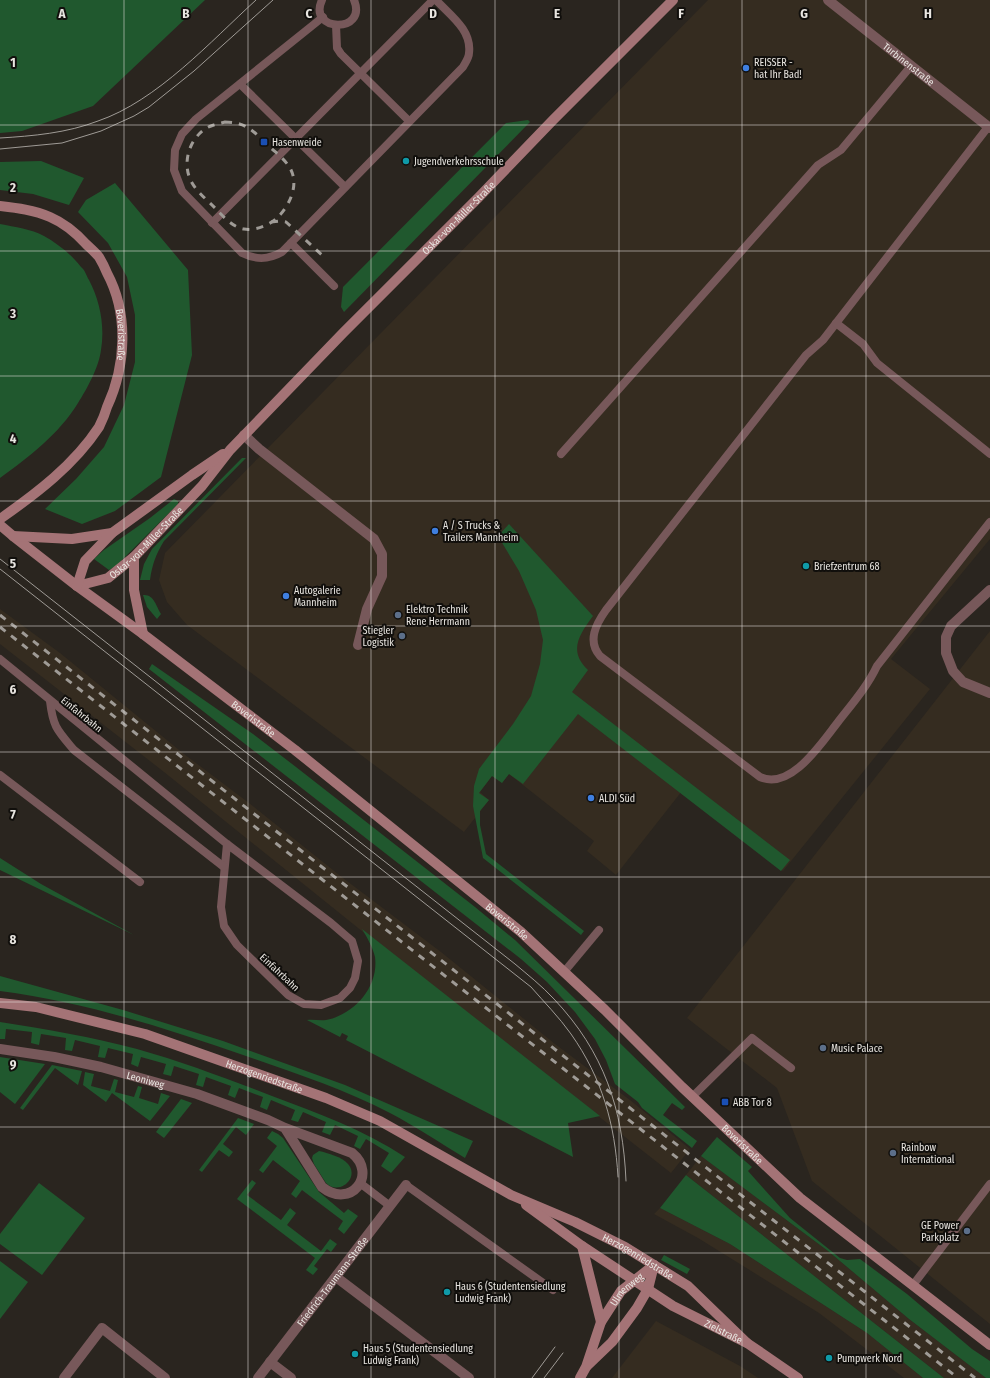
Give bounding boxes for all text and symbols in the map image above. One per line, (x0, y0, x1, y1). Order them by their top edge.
text: A (57, 6, 66, 21)
text: B (182, 6, 190, 21)
text: C (306, 6, 313, 21)
text: D (429, 6, 437, 21)
text: E (554, 6, 560, 21)
text: F (678, 6, 684, 21)
text: G (800, 6, 808, 21)
text: H (924, 6, 932, 21)
street label: Turbinenstraße (880, 41, 936, 89)
text: 1 (10, 55, 16, 70)
place label: REISSER - hat Ihr Bad! (754, 57, 802, 81)
marker: REISSER - hat Ihr Bad! (741, 63, 751, 73)
marker: Hasenweide (259, 137, 269, 147)
place label: Hasenweide (272, 137, 322, 149)
marker: Jugendverkehrsschule (401, 156, 411, 166)
place label: Jugendverkehrsschule (414, 156, 504, 168)
street label: Oskar-von-Miller-Straße (420, 179, 498, 257)
text: 2 (9, 180, 16, 195)
text: 3 (9, 306, 16, 321)
street label: Boveristraße (113, 308, 127, 361)
text: 4 (10, 431, 17, 446)
street label: Oskar-von-Miller-Straße (107, 505, 186, 582)
place label: A / S Trucks & Trailers Mannheim (443, 520, 518, 544)
marker: A / S Trucks & Trailers Mannheim (430, 526, 440, 536)
text: 5 (10, 556, 16, 571)
marker: Briefzentrum 68 (801, 561, 811, 571)
place label: Briefzentrum 68 (814, 561, 880, 573)
place label: Autogalerie Mannheim (294, 585, 341, 609)
marker: Autogalerie Mannheim (281, 591, 291, 601)
place label: Elektro Technik Rene Herrmann (406, 604, 470, 628)
marker: Elektro Technik Rene Herrmann (393, 610, 403, 620)
place label: Stiegler Logistik (363, 625, 394, 649)
marker: Stiegler Logistik (397, 631, 407, 641)
text: 6 (10, 682, 17, 697)
street label: Einfahrbahn (58, 694, 104, 735)
street label: Boveristraße (229, 699, 277, 740)
marker: ALDI Süd (586, 793, 596, 803)
place label: ALDI Süd (599, 793, 635, 805)
text: 7 (10, 807, 16, 822)
street label: Boveristraße (483, 901, 531, 943)
text: 8 (10, 932, 17, 947)
street label: Einfahrbahn (257, 951, 302, 994)
marker: Music Palace (818, 1043, 828, 1053)
place label: Music Palace (831, 1043, 883, 1055)
text: 9 (10, 1057, 17, 1072)
street label: Herzogenriedstraße (224, 1058, 304, 1096)
street label: Leoniweg (125, 1070, 166, 1092)
marker: ABB Tor 8 (720, 1097, 730, 1107)
place label: ABB Tor 8 (733, 1097, 772, 1109)
street label: Boveristraße (719, 1123, 765, 1167)
place label: Rainbow International (901, 1142, 955, 1166)
marker: Rainbow International (888, 1148, 898, 1158)
place label: GE Power Parkplatz (921, 1220, 959, 1244)
marker: GE Power Parkplatz (962, 1226, 972, 1236)
street label: Herzogenriedstraße (600, 1232, 676, 1283)
street label: Friedrich-Traumann-Straße (295, 1234, 371, 1329)
street label: Ulmenweg (608, 1270, 646, 1308)
place label: Haus 6 (Studentensiedlung Ludwig Frank) (455, 1280, 566, 1305)
marker: Haus 6 (Studentensiedlung Ludwig Frank) (442, 1287, 452, 1297)
street label: Zielstraße (702, 1318, 744, 1347)
place label: Haus 5 (Studentensiedlung Ludwig Frank) (363, 1342, 473, 1367)
marker: Haus 5 (Studentensiedlung Ludwig Frank) (350, 1349, 360, 1359)
marker: Pumpwerk Nord (824, 1353, 834, 1363)
place label: Pumpwerk Nord (837, 1353, 902, 1365)

